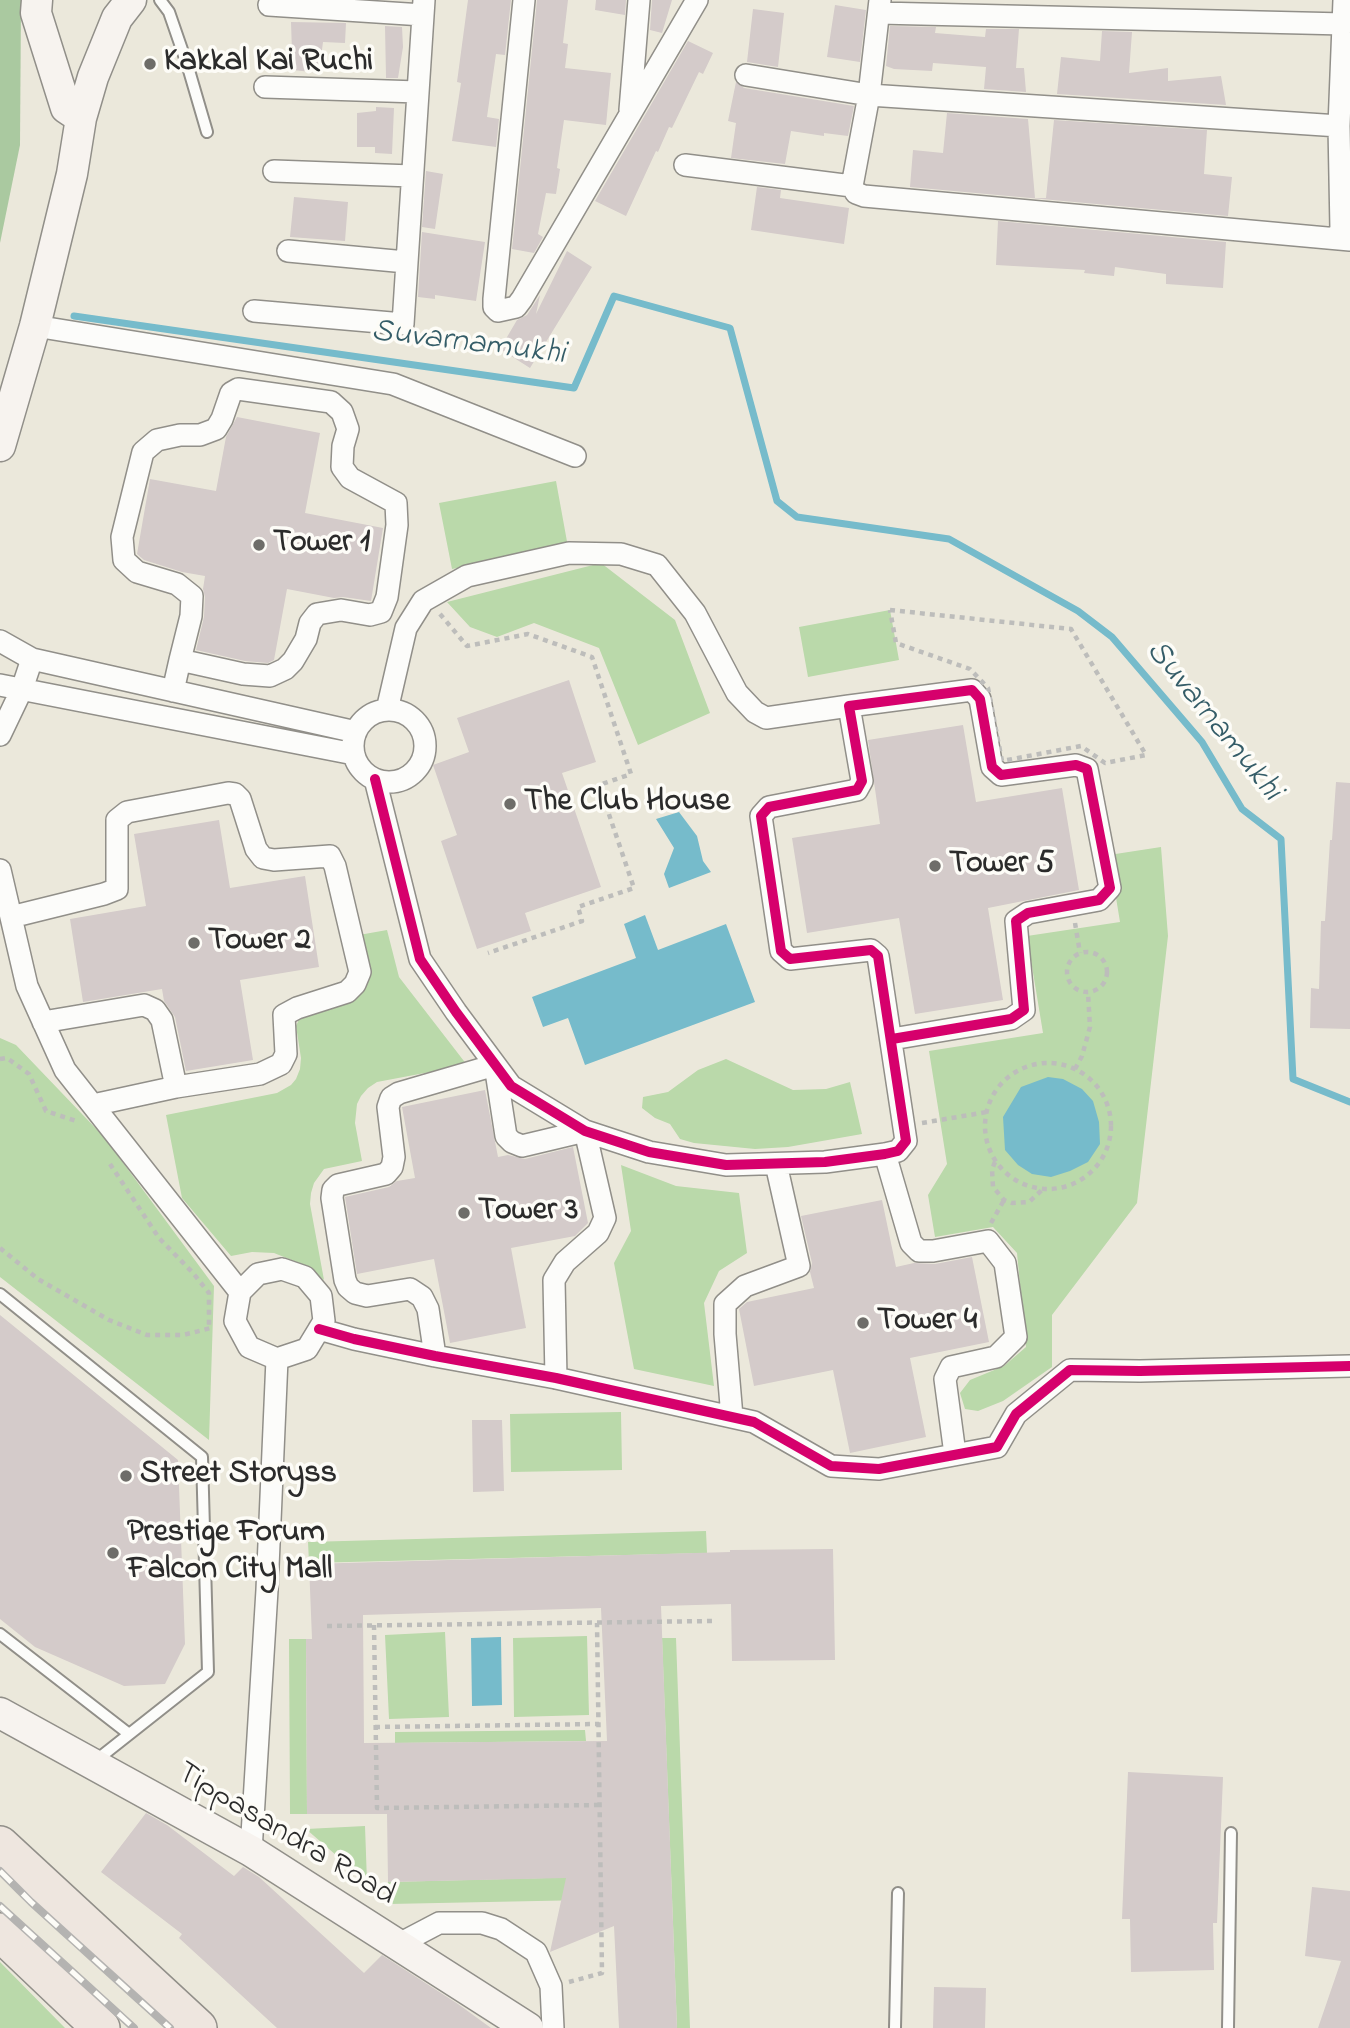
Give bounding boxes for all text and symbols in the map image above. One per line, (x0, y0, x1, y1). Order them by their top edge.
place label: Kakkal Kai Ruchi (164, 45, 373, 83)
marker: Kakkal Kai Ruchi (142, 56, 158, 72)
water label: Suvarnamukhi (369, 313, 567, 377)
place label: Tower 1 (273, 526, 370, 564)
marker: Tower 1 (251, 537, 267, 553)
water label: Suvarnamukhi (1135, 634, 1289, 810)
place label: The Club House (524, 785, 730, 823)
marker: The Club House (502, 796, 518, 812)
place label: Tower 5 (949, 847, 1054, 885)
marker: Tower 5 (927, 858, 943, 874)
place label: Tower 2 (208, 924, 311, 962)
marker: Tower 2 (186, 935, 202, 951)
place label: Tower 3 (478, 1194, 578, 1232)
marker: Tower 3 (456, 1205, 472, 1221)
place label: Tower 4 (877, 1304, 977, 1342)
marker: Tower 4 (855, 1315, 871, 1331)
place label: Street Storyss (140, 1457, 337, 1495)
marker: Street Storyss (118, 1468, 134, 1484)
place label: Prestige Forum Falcon City Mall (127, 1516, 332, 1591)
marker: Prestige Forum Falcon City Mall (105, 1545, 121, 1561)
street label: Tippasandra Road (169, 1756, 401, 1916)

